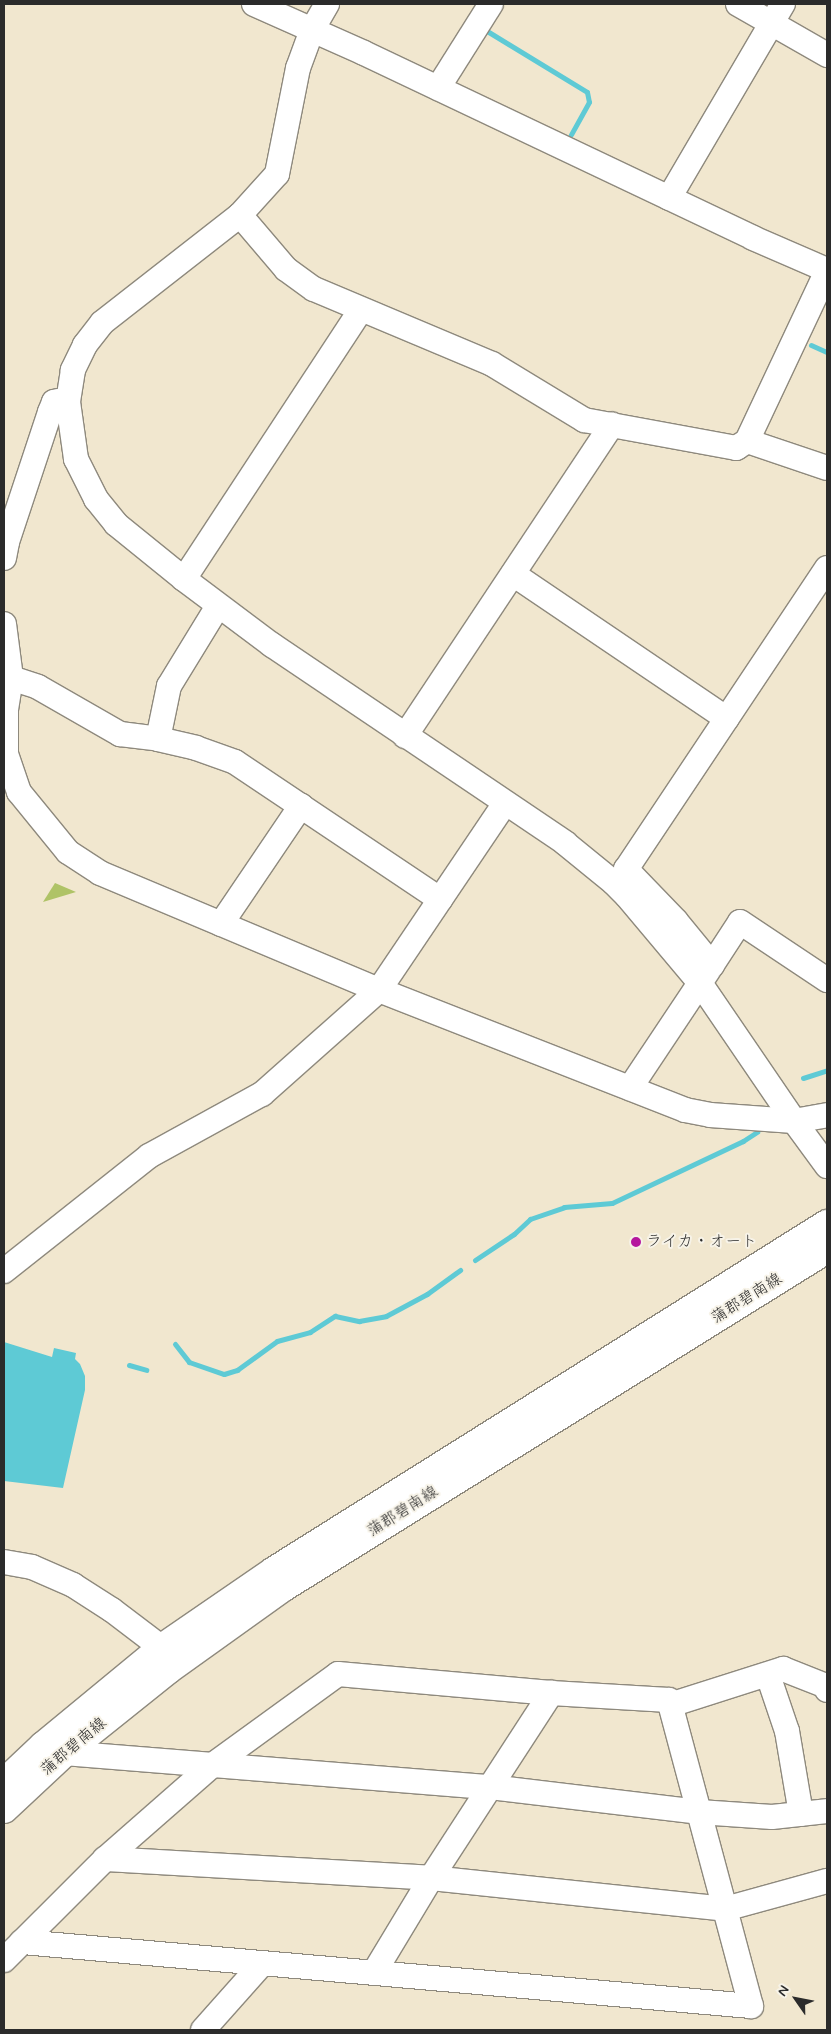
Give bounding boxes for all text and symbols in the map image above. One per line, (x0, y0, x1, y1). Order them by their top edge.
place label: ライカ・オート (646, 1232, 758, 1252)
marker: ライカ・オート (630, 1236, 642, 1248)
street label: 蒲郡碧南線 (708, 1270, 786, 1328)
street label: 蒲郡碧南線 (364, 1483, 442, 1541)
street label: 蒲郡碧南線 (37, 1714, 111, 1780)
north arrow (771, 1974, 821, 2024)
text: N (773, 1982, 794, 2000)

